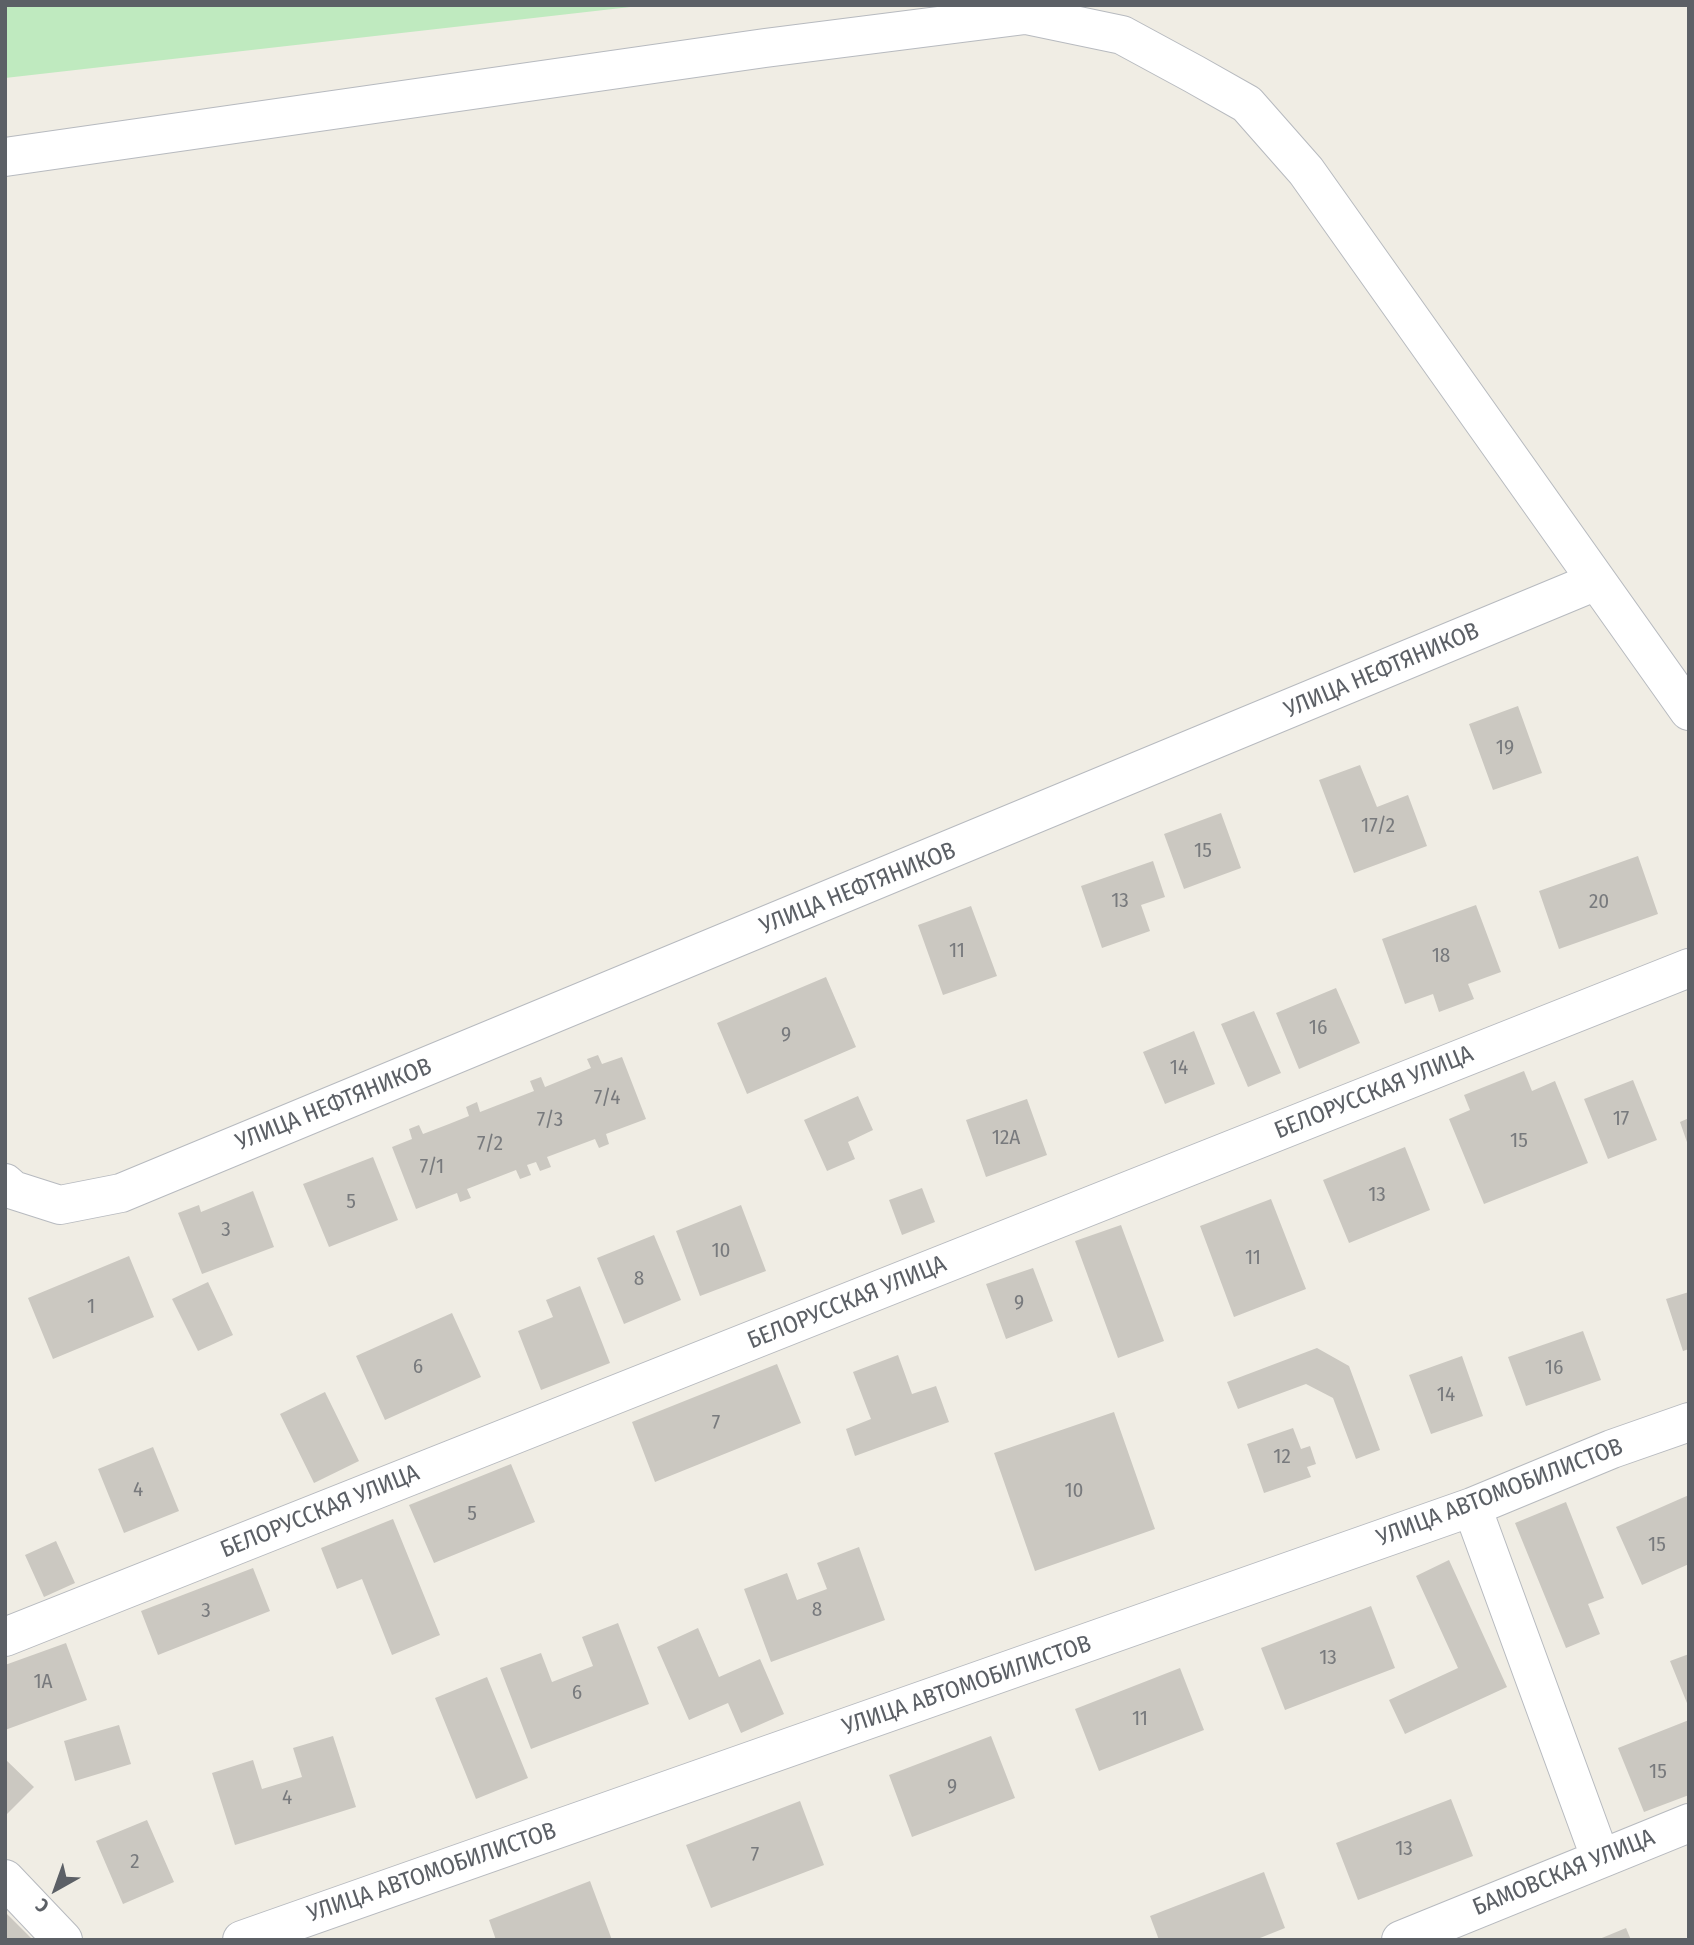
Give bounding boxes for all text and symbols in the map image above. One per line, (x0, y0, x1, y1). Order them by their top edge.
street label: УЛИЦА НЕФТЯНИКОВ (1280, 617, 1484, 725)
house number: 19 (1496, 735, 1514, 761)
house number: 17/2 (1361, 813, 1395, 839)
street label: УЛИЦА НЕФТЯНИКОВ (756, 837, 960, 941)
house number: 15 (1194, 838, 1212, 864)
house number: 13 (1111, 888, 1129, 914)
house number: 20 (1589, 889, 1609, 915)
house number: 11 (949, 938, 965, 964)
house number: 18 (1432, 943, 1450, 969)
house number: 16 (1309, 1015, 1327, 1041)
house number: 9 (781, 1022, 791, 1048)
street label: БЕЛОРУССКАЯ УЛИЦА (1270, 1040, 1478, 1146)
street label: УЛИЦА НЕФТЯНИКОВ (232, 1053, 436, 1157)
house number: 14 (1170, 1055, 1188, 1081)
house number: 7/4 (594, 1085, 620, 1111)
house number: 17 (1613, 1106, 1629, 1132)
house number: 7/3 (537, 1107, 563, 1133)
house number: 12А (992, 1125, 1020, 1151)
house number: 15 (1510, 1128, 1528, 1154)
house number: 7/2 (477, 1131, 503, 1157)
house number: 7/1 (420, 1154, 444, 1180)
house number: 13 (1368, 1182, 1386, 1208)
house number: 5 (346, 1189, 356, 1215)
house number: 3 (221, 1217, 231, 1243)
house number: 10 (711, 1238, 731, 1264)
house number: 11 (1245, 1245, 1261, 1271)
street label: БЕЛОРУССКАЯ УЛИЦА (743, 1250, 951, 1356)
house number: 8 (634, 1266, 644, 1292)
house number: 9 (1014, 1290, 1024, 1316)
house number: 1 (87, 1294, 95, 1320)
house number: 6 (413, 1354, 423, 1380)
house number: 16 (1545, 1355, 1563, 1381)
house number: 14 (1437, 1382, 1455, 1408)
house number: 7 (712, 1410, 720, 1436)
street label: УЛИЦА АВТОМОБИЛИСТОВ (1373, 1433, 1627, 1553)
house number: 12 (1273, 1444, 1291, 1470)
street label: БЕЛОРУССКАЯ УЛИЦА (216, 1459, 424, 1565)
house number: 4 (133, 1477, 143, 1503)
house number: 10 (1064, 1478, 1084, 1504)
house number: 5 (467, 1501, 477, 1527)
house number: 15 (1648, 1532, 1666, 1558)
house number: 8 (812, 1597, 822, 1623)
house number: 3 (201, 1598, 211, 1624)
street label: УЛИЦА АВТОМОБИЛИСТОВ (839, 1630, 1095, 1742)
house number: 13 (1319, 1645, 1337, 1671)
house number: 1А (33, 1669, 53, 1695)
house number: 6 (572, 1680, 582, 1706)
house number: 11 (1132, 1706, 1148, 1732)
house number: 15 (1649, 1759, 1667, 1785)
house number: 9 (947, 1774, 957, 1800)
house number: 4 (282, 1785, 292, 1811)
street label: УЛИЦА АВТОМОБИЛИСТОВ (304, 1817, 560, 1929)
street label: БАМОВСКАЯ УЛИЦА (1469, 1823, 1659, 1923)
house number: 13 (1395, 1836, 1413, 1862)
house number: 7 (751, 1842, 759, 1868)
house number: 2 (130, 1849, 140, 1875)
north arrow (21, 1854, 91, 1924)
text: С (31, 1893, 53, 1917)

